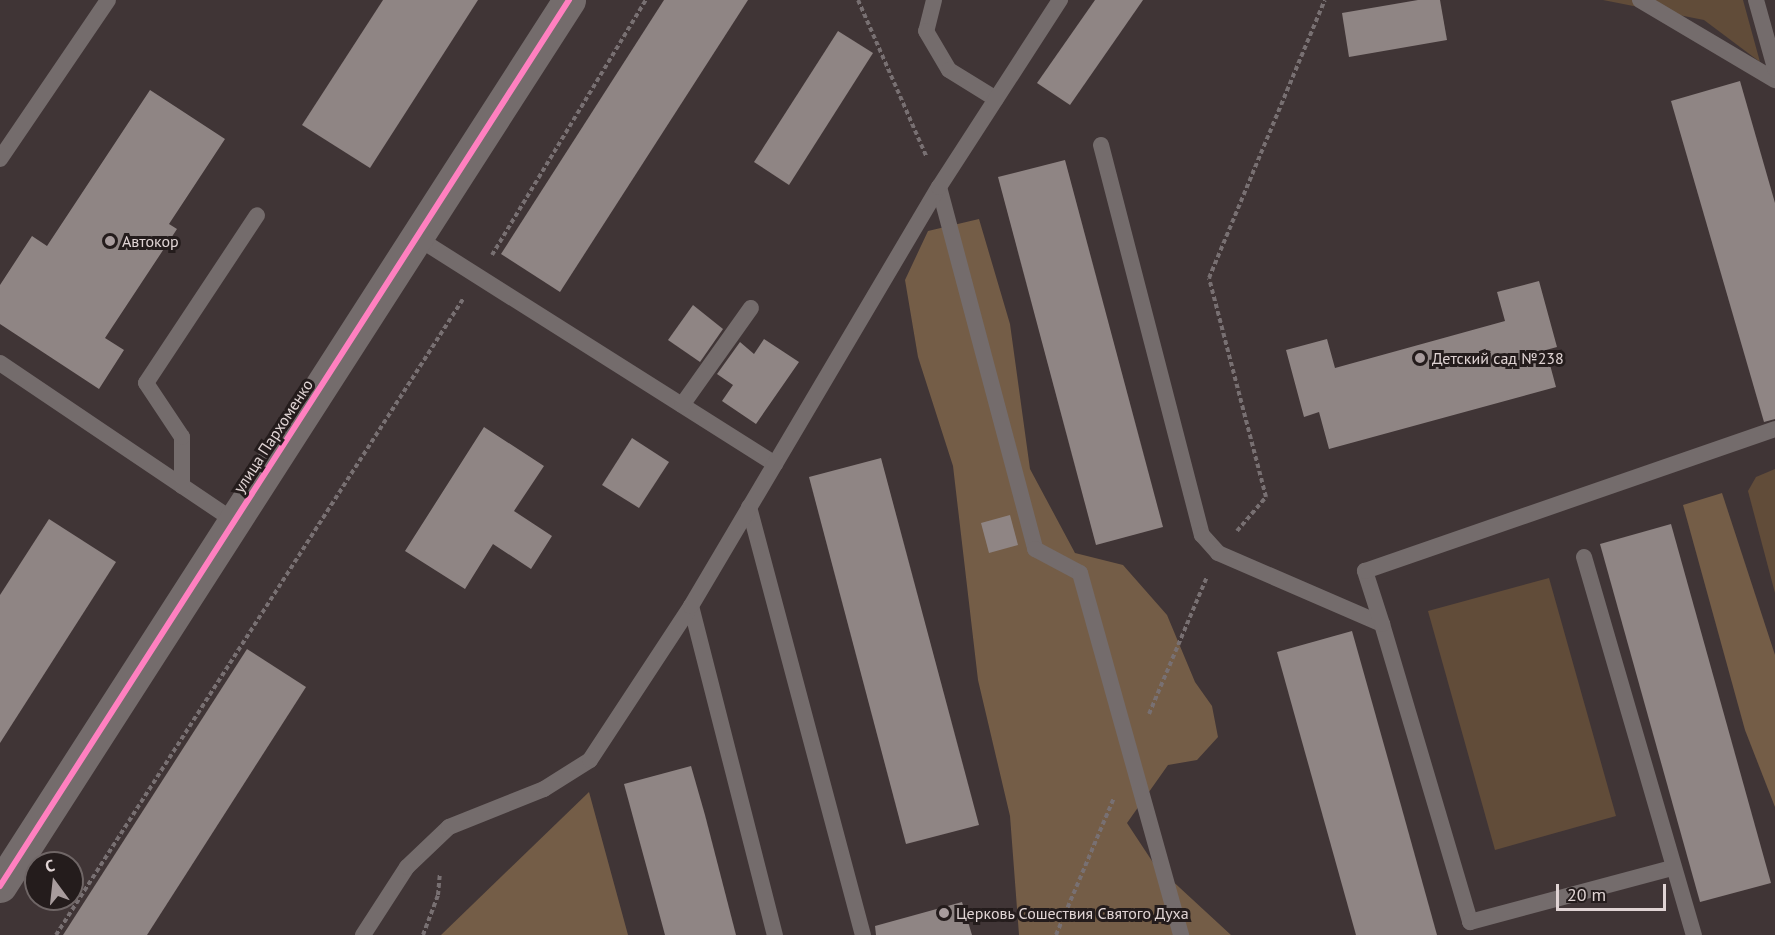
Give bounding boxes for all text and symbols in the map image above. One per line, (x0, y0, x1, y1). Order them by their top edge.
place label: Автокор (122, 231, 179, 251)
marker: Автокор (103, 234, 117, 248)
place label: Детский сад №238 (1432, 348, 1564, 368)
marker: Детский сад №238 (1413, 351, 1427, 365)
street label: улица Пархоменко (229, 376, 317, 496)
north arrow (24, 851, 84, 911)
text: С (43, 855, 57, 876)
scale bar (1559, 872, 1668, 910)
text: 20 m (1567, 883, 1606, 906)
place label: Церковь Сошествия Святого Духа (956, 903, 1190, 923)
marker: Церковь Сошествия Святого Духа (937, 906, 951, 920)

